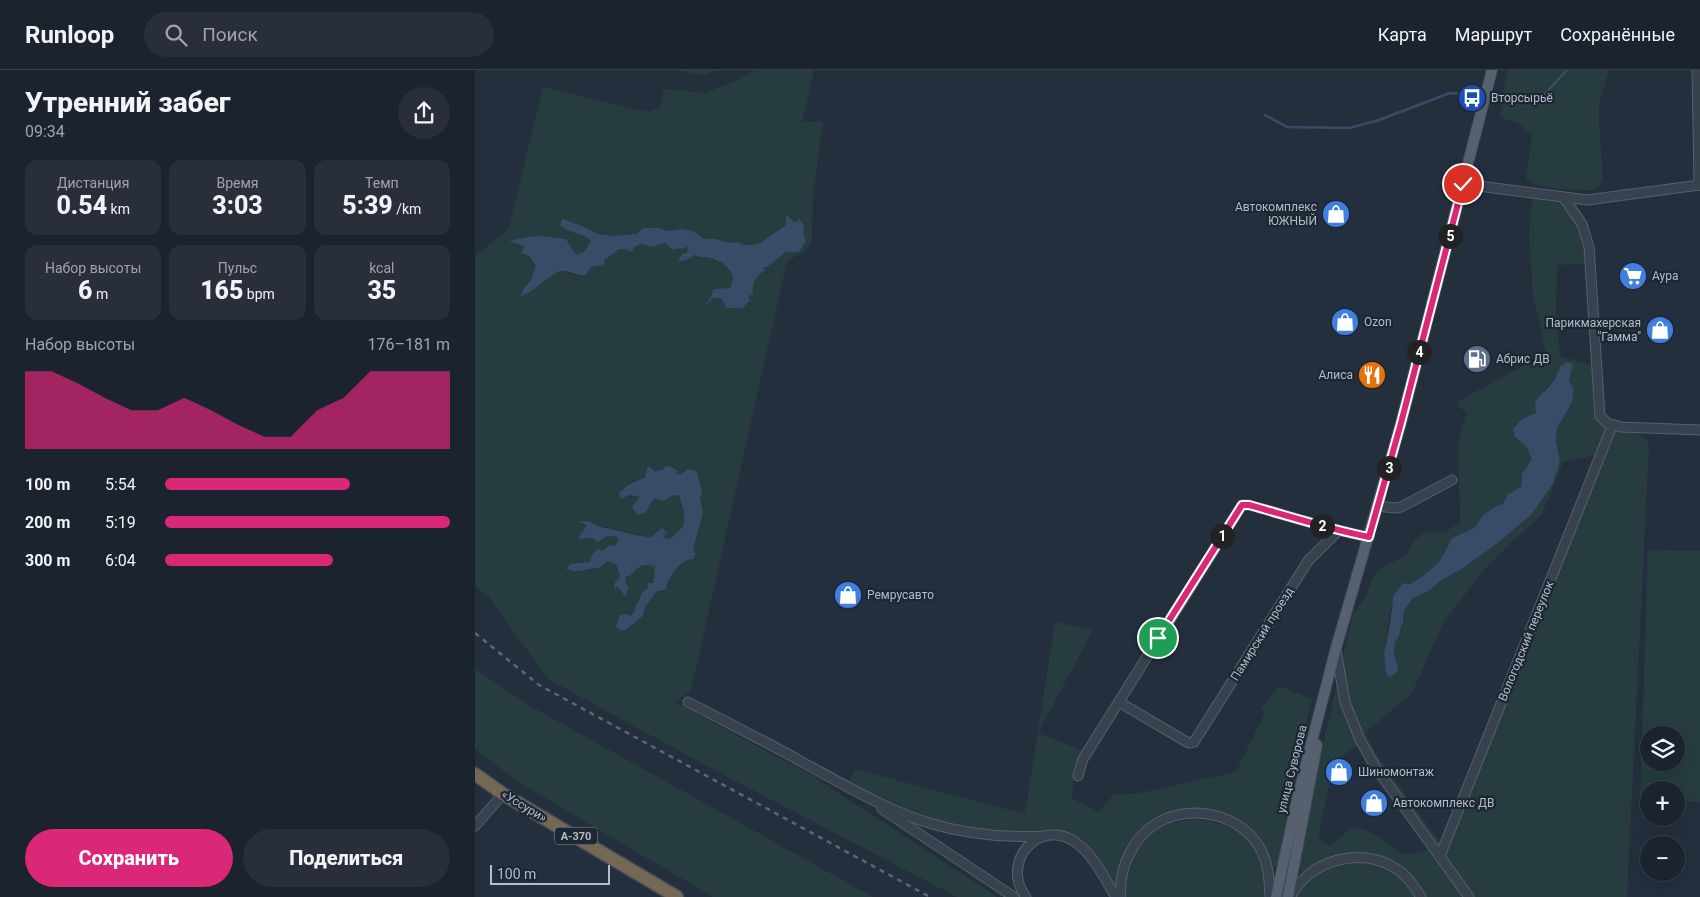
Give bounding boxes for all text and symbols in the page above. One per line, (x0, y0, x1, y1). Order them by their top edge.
search box (144, 12, 494, 57)
text: Runloop (25, 21, 114, 49)
icon: search (162, 21, 190, 49)
text: Поиск (202, 23, 258, 46)
text: Карта (1378, 24, 1427, 45)
text: Маршрут (1455, 24, 1532, 45)
text: Сохранённые (1560, 24, 1675, 45)
bus stop icon: Вторсырьё (1457, 83, 1487, 113)
text: Утренний забег (25, 86, 231, 119)
button: share (398, 87, 450, 139)
place label: Вторсырьё (1491, 91, 1553, 105)
text: 09:34 (25, 122, 65, 141)
pin (1442, 163, 1484, 205)
icon: check (1449, 170, 1477, 198)
text: Дистанция (57, 175, 129, 191)
text: Время (216, 175, 259, 191)
text: Темп (365, 175, 399, 191)
text: 0.54 (56, 191, 107, 220)
text: 3:03 (212, 191, 263, 220)
text: 5:39 (342, 191, 393, 220)
shop icon: Автокомплекс ЮЖНЫЙ (1321, 199, 1351, 229)
place label: Автокомплекс ЮЖНЫЙ (1235, 200, 1317, 228)
text: km (107, 201, 130, 217)
text: /km (393, 201, 421, 217)
pin: 5 (1437, 224, 1463, 248)
text: 5 (1446, 228, 1455, 244)
text: Набор высоты (45, 260, 141, 276)
text: Пульс (218, 260, 257, 276)
text: kcal (369, 260, 394, 276)
supermarket icon: Аура (1618, 261, 1648, 291)
place label: Аура (1652, 269, 1678, 283)
text: 6 (78, 276, 93, 305)
text: 165 (200, 276, 243, 305)
text: 35 (367, 276, 396, 305)
text: m (93, 286, 108, 302)
text: bpm (243, 286, 275, 302)
shop icon: Ozon (1330, 307, 1360, 337)
place label: Ozon (1364, 315, 1392, 329)
shop icon: Парикмахерская "Гамма" (1645, 315, 1675, 345)
place label: Парикмахерская "Гамма" (1546, 316, 1641, 344)
text: Набор высоты (25, 335, 135, 354)
text: 176–181 m (368, 335, 450, 354)
pin: 4 (1407, 340, 1431, 364)
text: 4 (1415, 344, 1424, 360)
fuel station icon: Абрис ДВ (1462, 344, 1492, 374)
place label: Абрис ДВ (1496, 352, 1550, 366)
restaurant icon: Алиса (1357, 360, 1387, 390)
place label: Алиса (1318, 368, 1353, 382)
pin: 3 (1377, 456, 1401, 480)
text: 3 (1385, 460, 1394, 476)
text: 100 m (25, 475, 70, 494)
text: 5:54 (105, 475, 136, 494)
text: 200 m (25, 513, 70, 532)
text: 5:19 (105, 513, 136, 532)
pin: 2 (1309, 514, 1335, 538)
text: 2 (1318, 518, 1327, 534)
pin: 1 (1209, 524, 1235, 548)
text: 1 (1218, 528, 1227, 544)
text: 300 m (25, 551, 70, 570)
text: 6:04 (105, 551, 136, 570)
street label: Вологодский переулок (1495, 578, 1557, 703)
shop icon: Ремрусавто (833, 580, 863, 610)
street label: Памирский проезд (1228, 585, 1296, 683)
place label: Ремрусавто (867, 588, 934, 602)
pin (1137, 617, 1179, 659)
icon: arrive (1144, 624, 1172, 652)
street label: улица Суворова (1274, 724, 1310, 814)
map controls (1640, 726, 1685, 881)
button: layers (1640, 726, 1685, 771)
shop icon: Шиномонтаж (1324, 757, 1354, 787)
place label: Шиномонтаж (1358, 765, 1435, 779)
button: + (1640, 781, 1685, 826)
street label: «Уссури» (499, 787, 549, 825)
shop icon: Автокомплекс ДВ (1359, 788, 1389, 818)
place label: Автокомплекс ДВ (1393, 796, 1494, 810)
road number: А-370 (555, 828, 597, 844)
button: Сохранить (25, 829, 233, 887)
button: Поделиться (243, 829, 450, 887)
button: − (1640, 836, 1685, 881)
scale bar (490, 862, 610, 885)
text: 100 m (497, 866, 536, 882)

